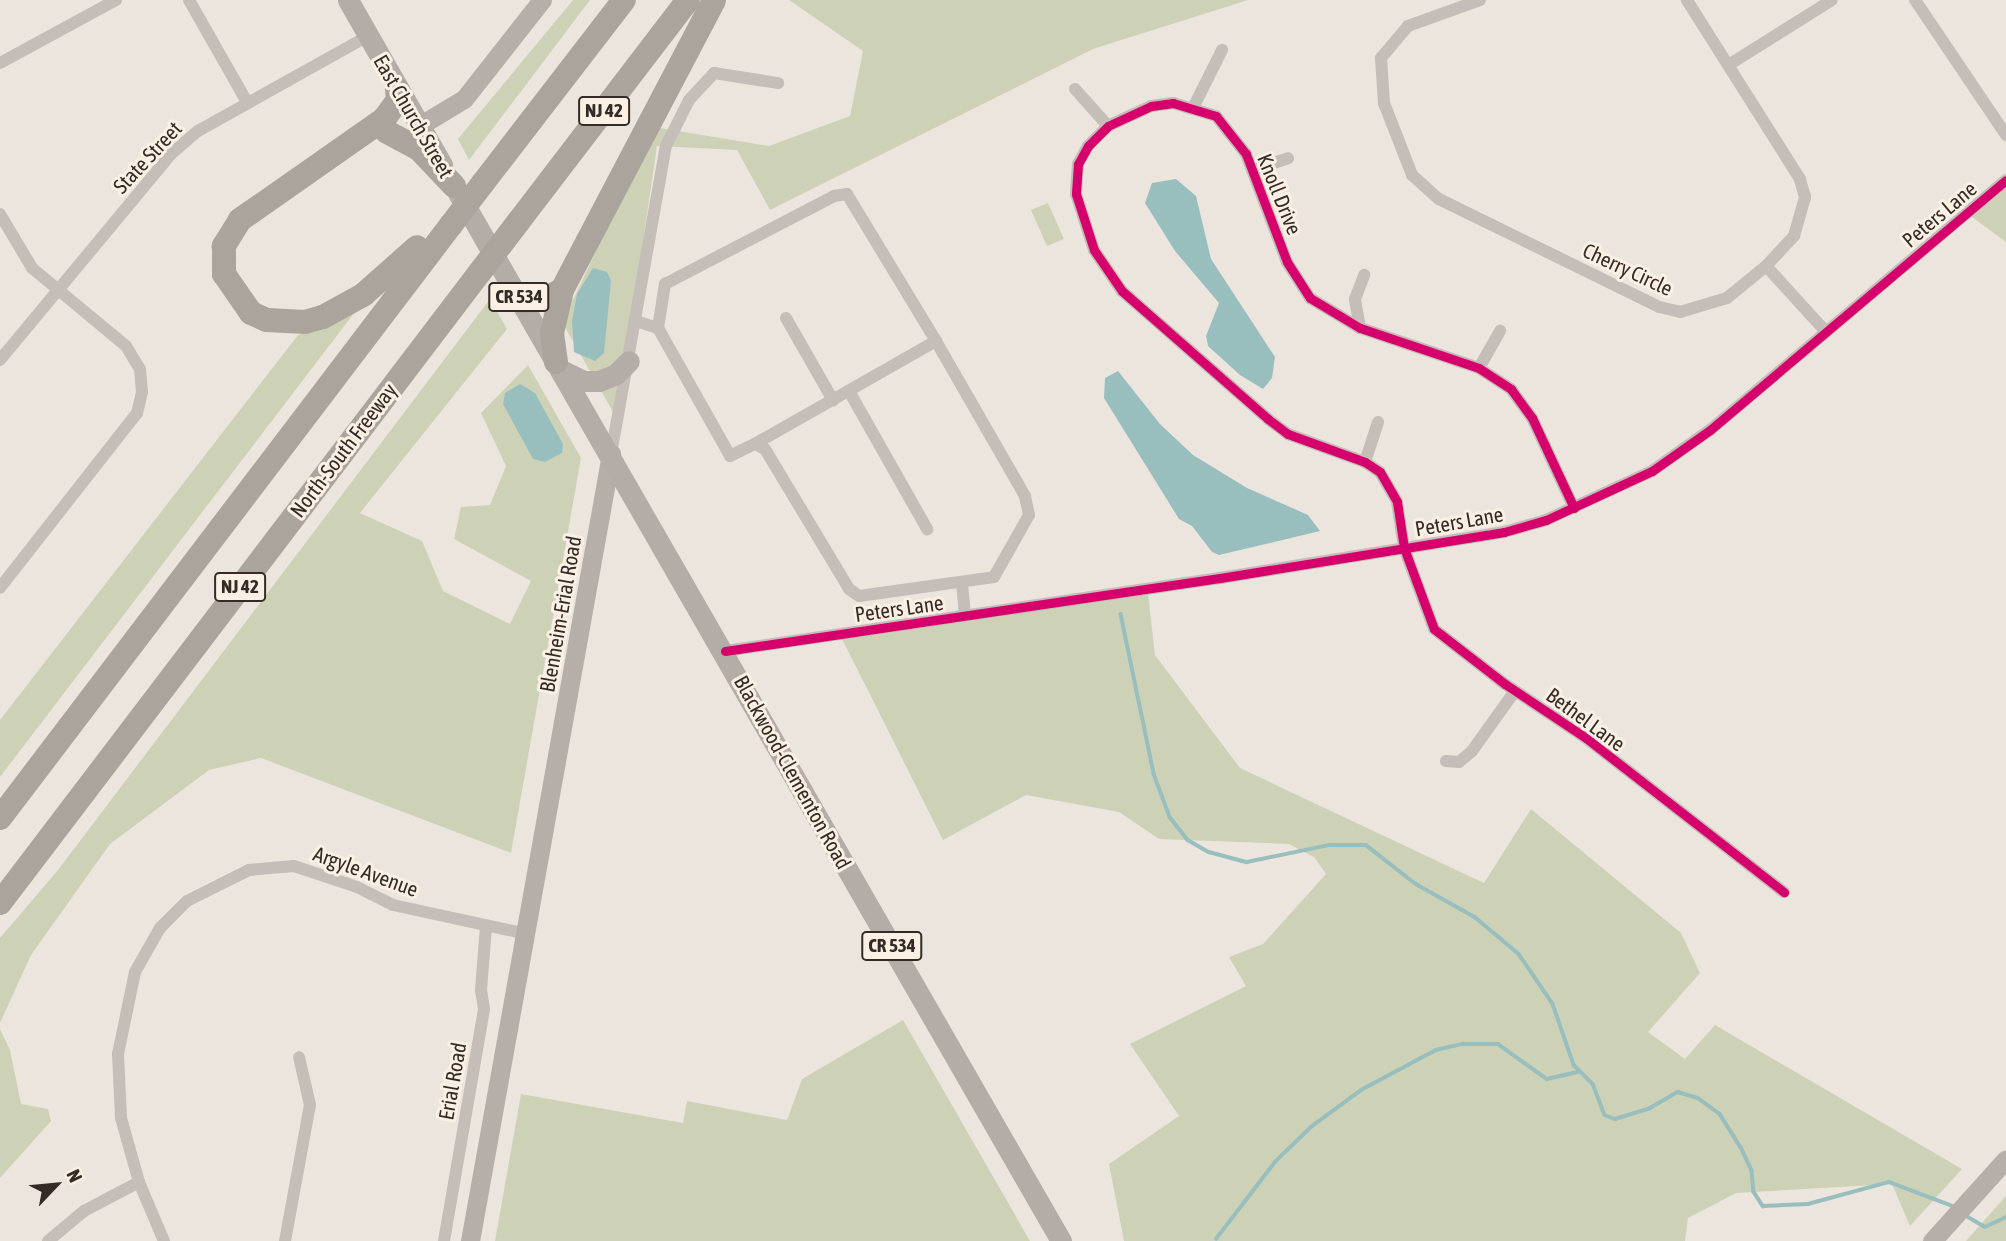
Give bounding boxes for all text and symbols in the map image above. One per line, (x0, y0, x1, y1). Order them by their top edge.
street label: East Church Street (369, 50, 459, 182)
road number: NJ 42 (578, 96, 630, 127)
street label: State Street (107, 116, 187, 198)
street label: Knoll Drive (1252, 150, 1308, 238)
street label: Peters Lane (1897, 176, 1981, 252)
street label: Cherry Circle (1579, 237, 1677, 301)
road number: CR 534 (488, 282, 550, 312)
street label: North-South Freeway (284, 378, 402, 522)
street label: Peters Lane (1413, 501, 1505, 541)
street label: Blenheim-Erial Road (534, 534, 586, 694)
road number: NJ 42 (214, 572, 266, 602)
street label: Peters Lane (853, 589, 945, 627)
street label: Blackwood-Clementon Road (729, 671, 857, 873)
street label: Bethel Lane (1542, 682, 1630, 756)
street label: Argyle Avenue (310, 840, 422, 902)
road number: CR 534 (860, 930, 924, 962)
street label: Erial Road (433, 1040, 471, 1122)
north arrow (21, 1150, 91, 1220)
text: N (63, 1166, 87, 1186)

